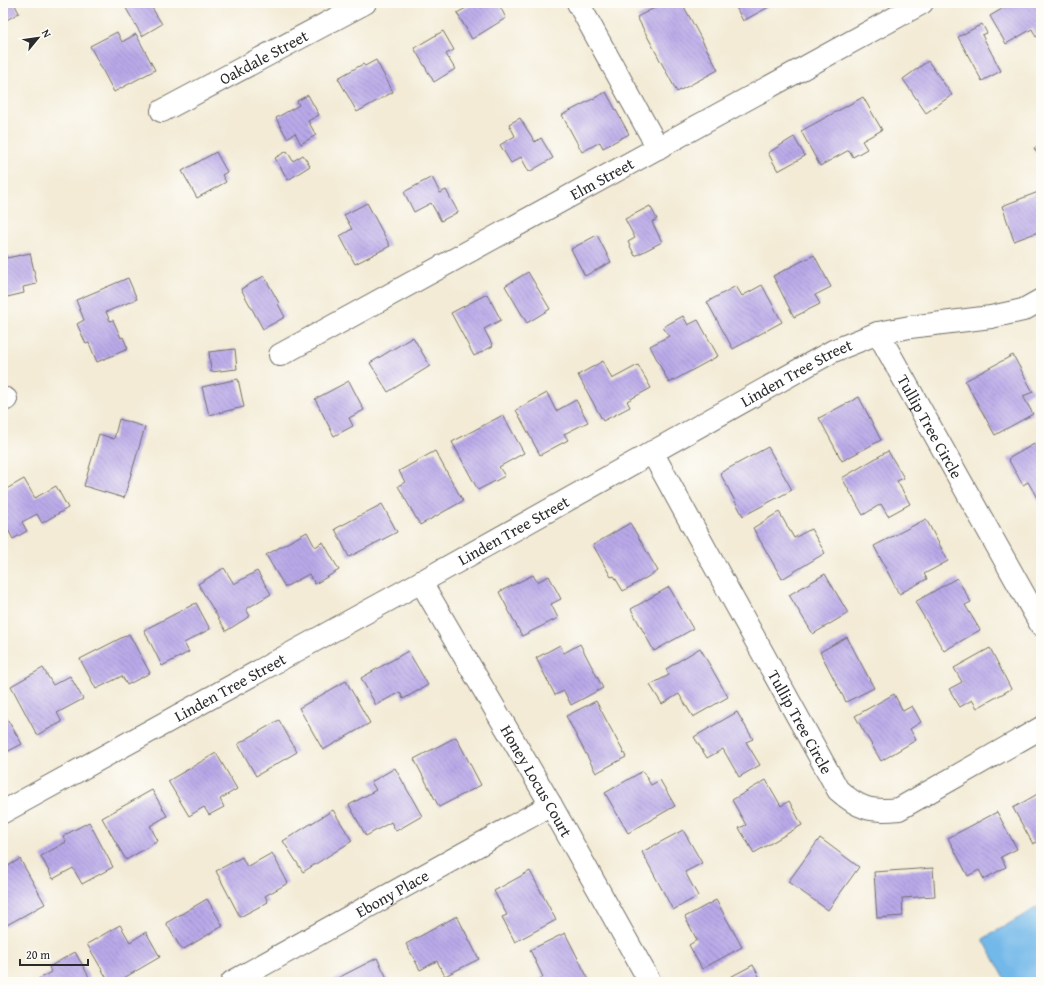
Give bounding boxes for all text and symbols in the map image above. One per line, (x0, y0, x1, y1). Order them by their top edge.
north arrow (18, 18, 58, 58)
street label: Oakdale Street (215, 23, 313, 90)
text: N (38, 26, 56, 41)
street label: Elm Street (565, 151, 638, 206)
street label: Linden Tree Street (736, 332, 856, 413)
street label: Tullip Tree Circle (891, 370, 969, 483)
street label: Linden Tree Street (453, 489, 574, 571)
street label: Linden Tree Street (170, 647, 290, 728)
street label: Tullip Tree Circle (762, 665, 839, 778)
street label: Honey Locus Court (495, 720, 579, 842)
street label: Ebony Place (351, 863, 433, 923)
scale bar (20, 941, 88, 967)
text: 20 m (26, 946, 50, 963)

